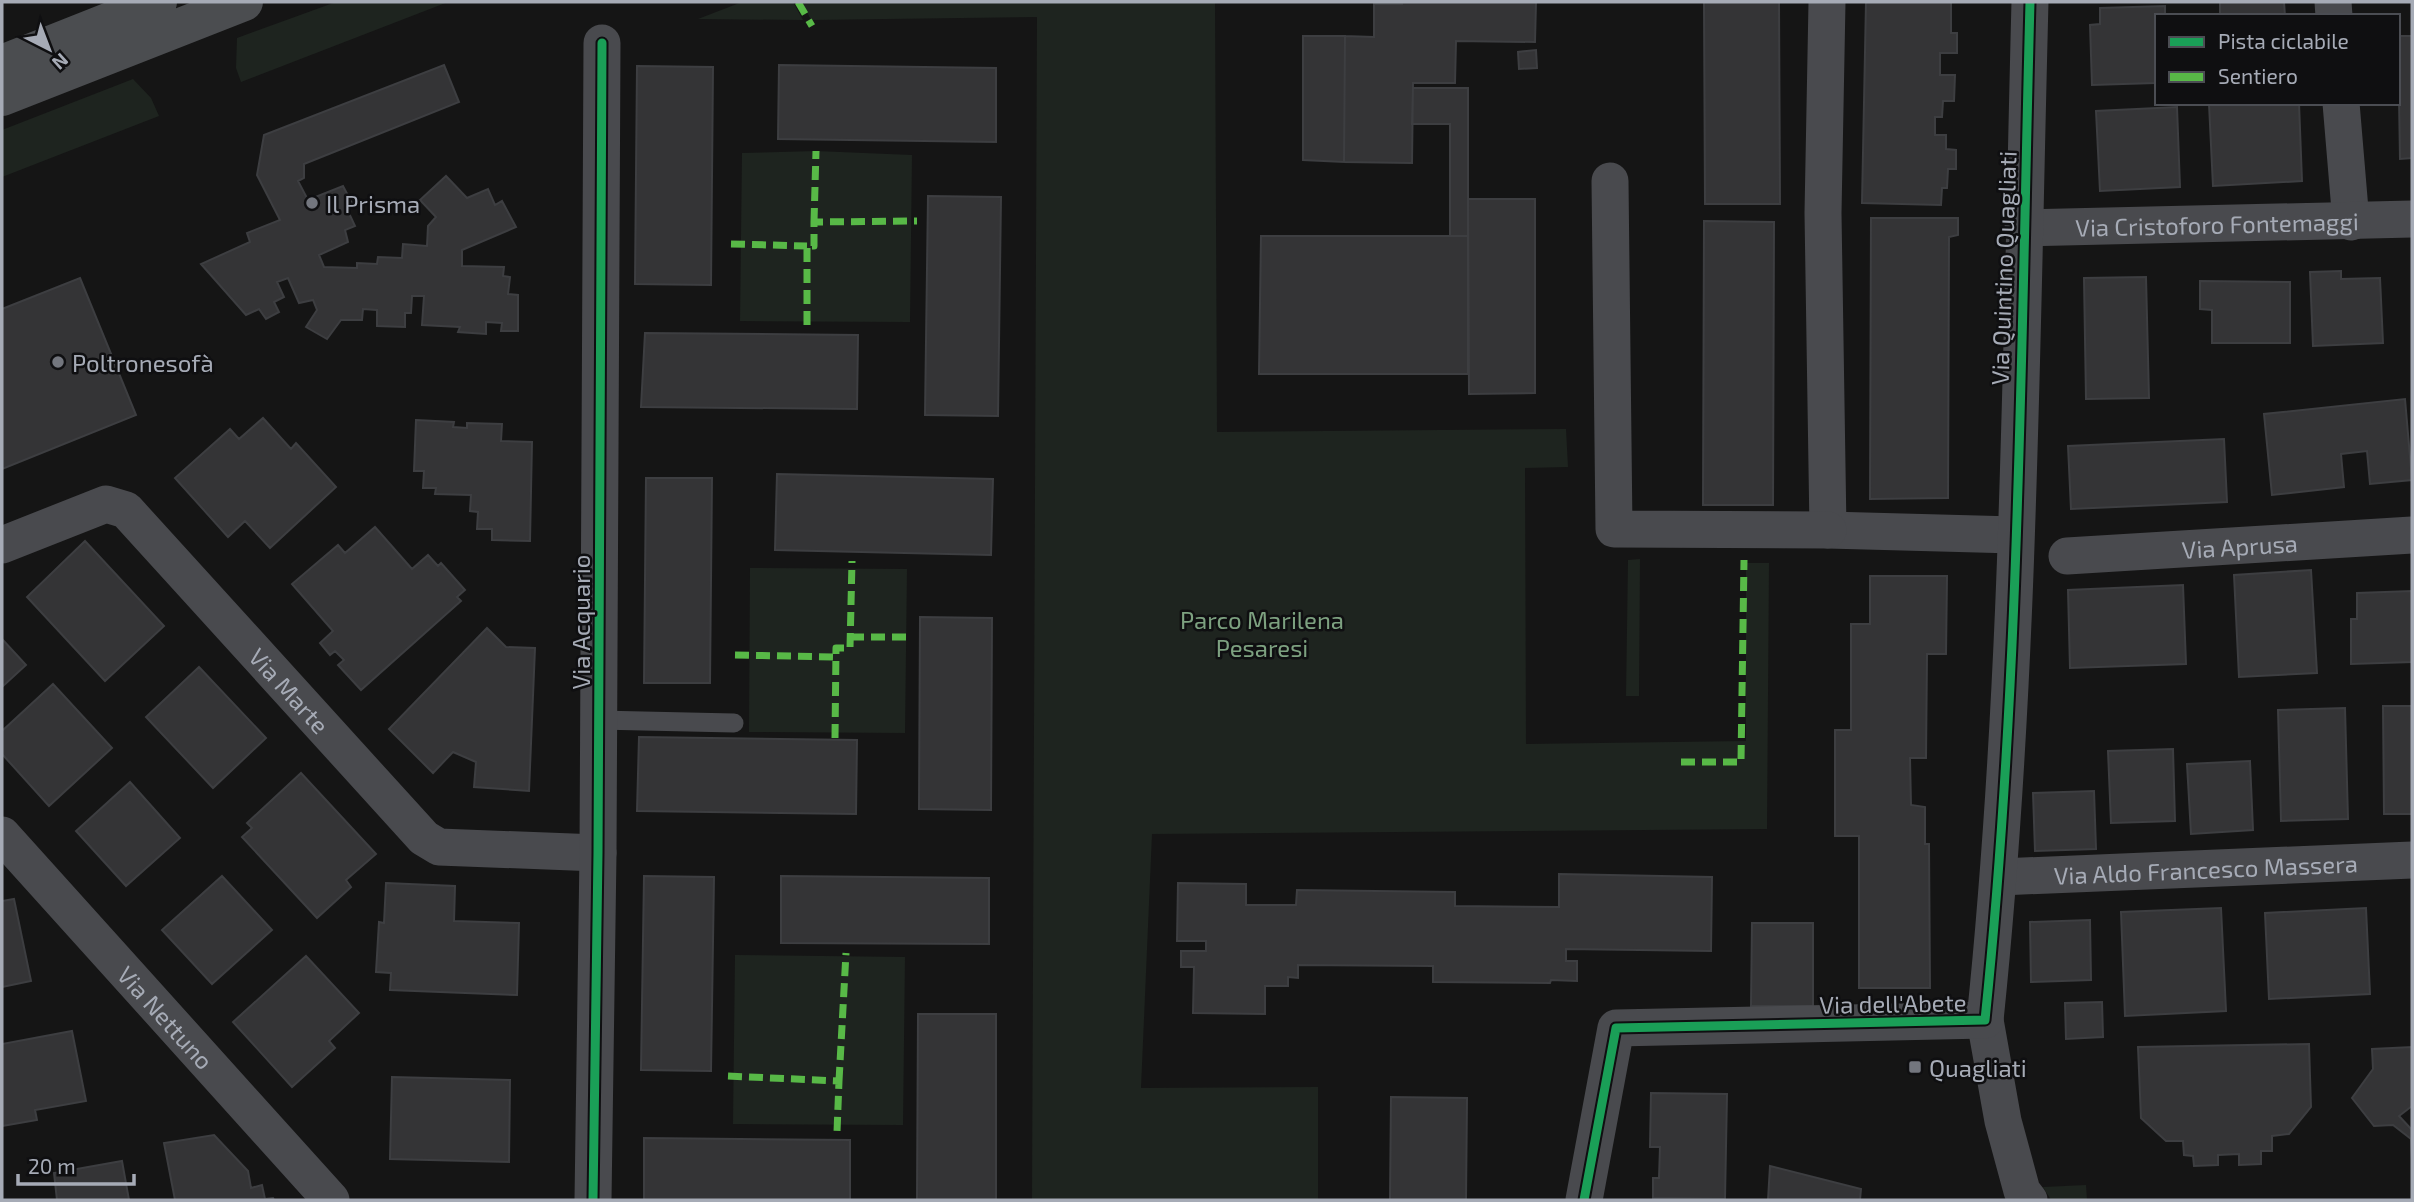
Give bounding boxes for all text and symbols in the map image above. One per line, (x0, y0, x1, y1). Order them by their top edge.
north arrow (14, 14, 84, 84)
legend (2155, 14, 2400, 105)
text: Pista ciclabile (2218, 28, 2349, 53)
text: N (48, 49, 74, 75)
text: Sentiero (2218, 63, 2298, 88)
street label: Via Quintino Quagliati (1984, 150, 2022, 386)
place label: Il Prisma (326, 189, 420, 218)
marker: Il Prisma (304, 195, 320, 211)
street label: Via Cristoforo Fontemaggi (2075, 206, 2359, 241)
place label: Poltronesofà (72, 348, 214, 377)
marker: Poltronesofà (50, 354, 66, 370)
street label: Via Aprusa (2181, 527, 2299, 563)
street label: Via Acquario (566, 555, 595, 689)
park label: Parco Marilena Pesaresi (1180, 605, 1344, 662)
street label: Via Marte (244, 641, 336, 739)
street label: Via Aldo Francesco Massera (2053, 848, 2358, 889)
street label: Via Nettuno (112, 960, 220, 1074)
street label: Via dell'Abete (1819, 987, 1967, 1019)
place label: Quagliati (1929, 1053, 2027, 1082)
marker: Quagliati (1907, 1059, 1923, 1075)
scale bar (18, 1142, 133, 1186)
text: 20 m (28, 1153, 76, 1178)

